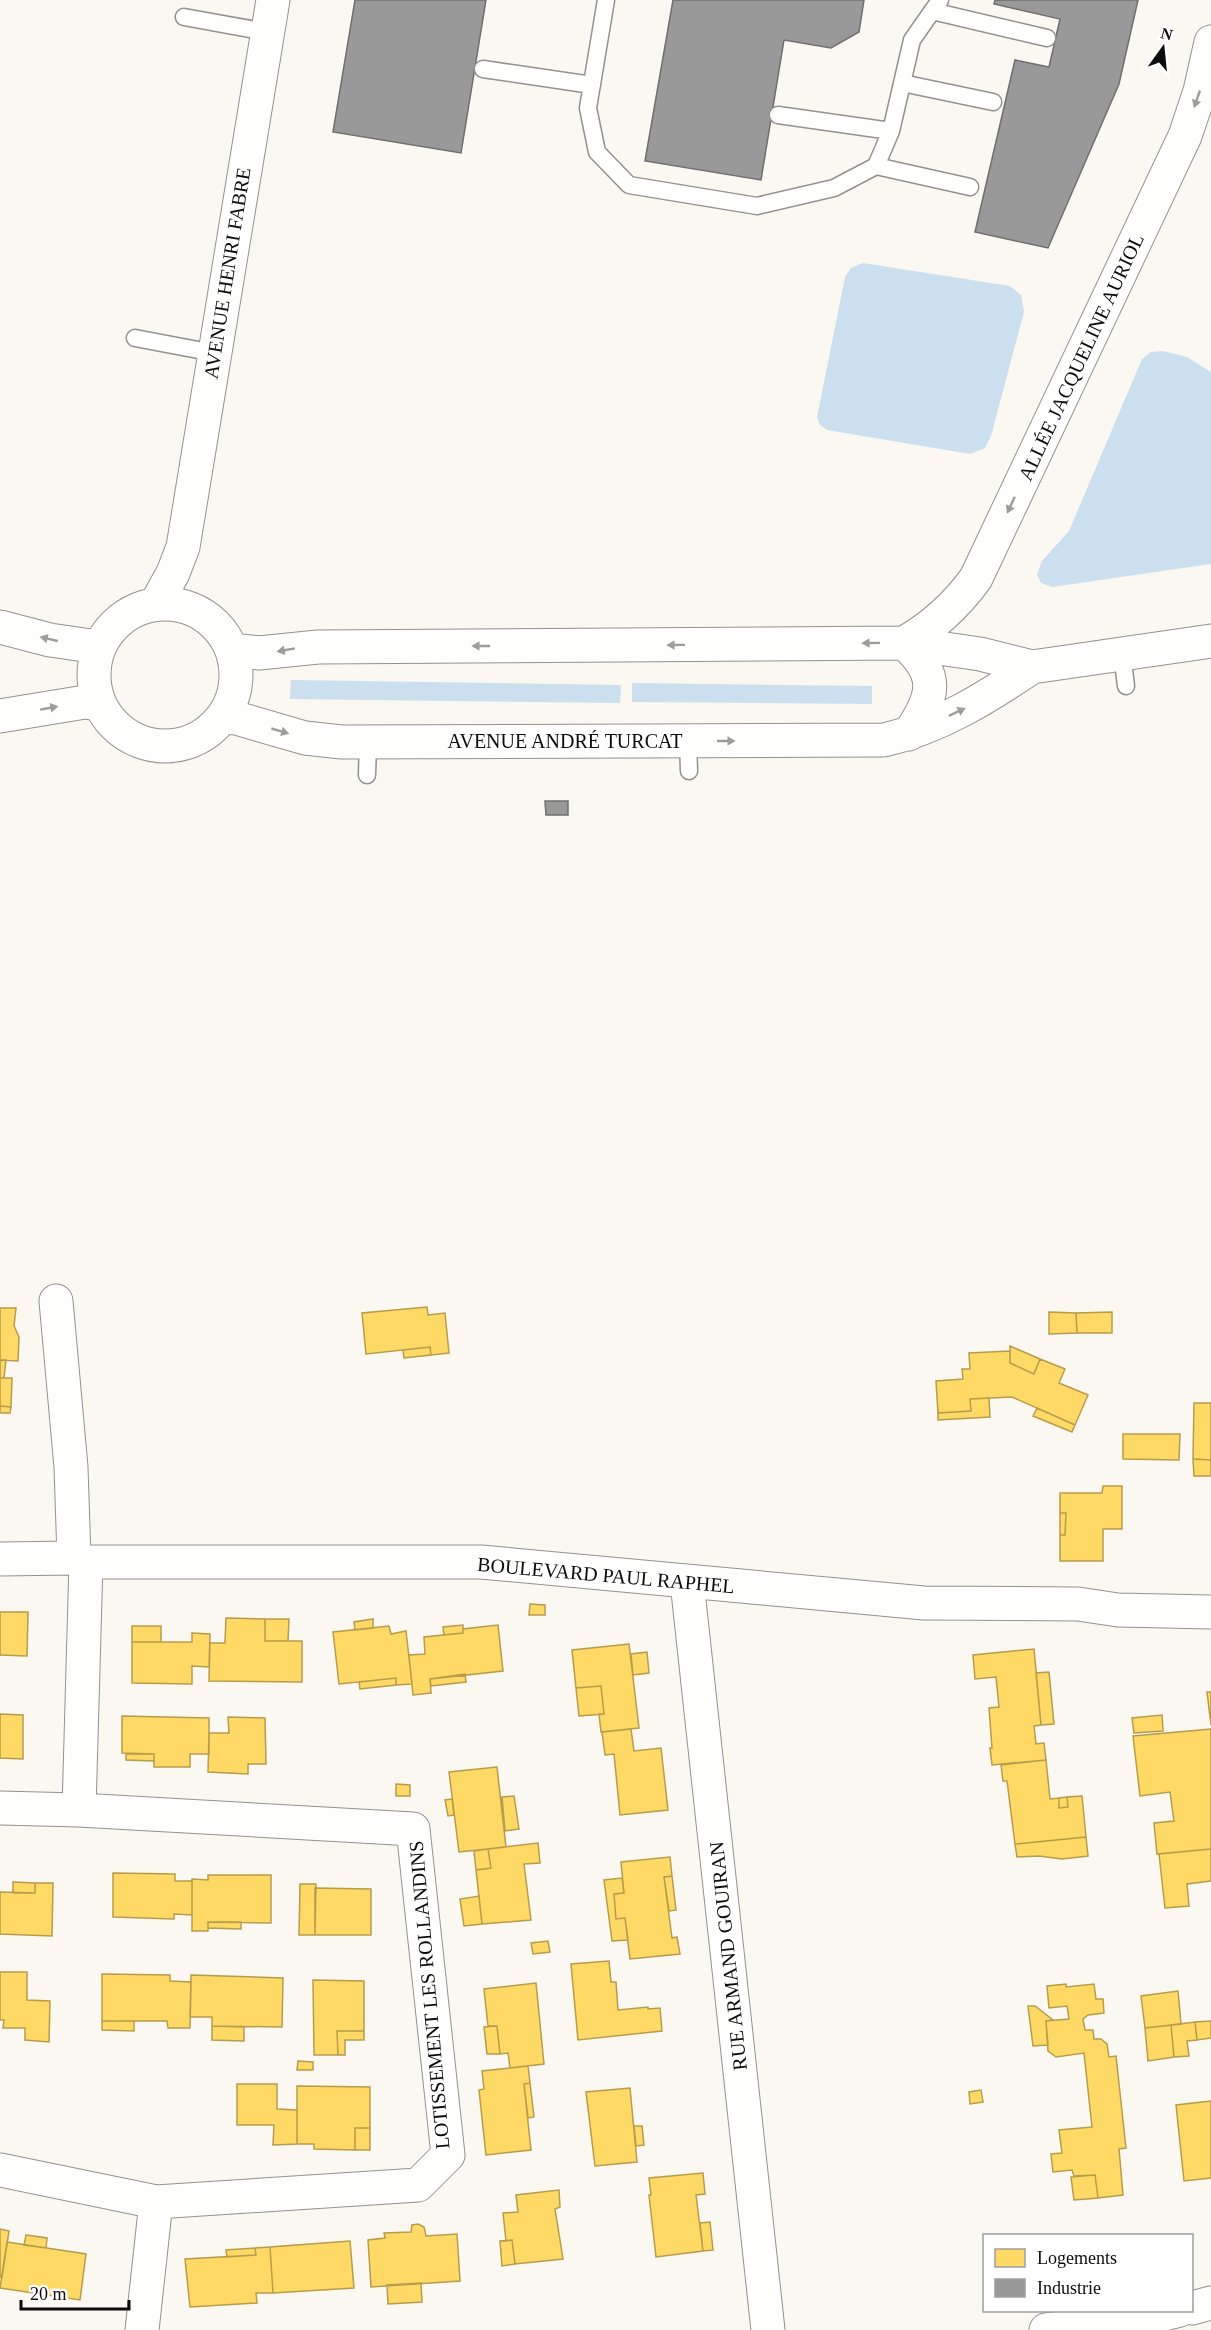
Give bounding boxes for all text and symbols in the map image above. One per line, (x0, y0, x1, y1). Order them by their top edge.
north arrow (1133, 18, 1193, 78)
text: N (1159, 24, 1175, 44)
one-way arrow (1192, 90, 1202, 108)
street label: AVENUE HENRI FABRE (199, 166, 255, 380)
street label: ALLÉE JACQUELINE AURIOL (1014, 230, 1148, 484)
one-way arrow (1006, 496, 1015, 513)
one-way arrow (40, 634, 58, 644)
one-way arrow (861, 638, 880, 648)
one-way arrow (666, 640, 685, 650)
one-way arrow (472, 642, 491, 651)
one-way arrow (277, 646, 296, 655)
one-way arrow (40, 703, 59, 712)
one-way arrow (949, 707, 966, 716)
one-way arrow (271, 727, 289, 736)
street label: AVENUE ANDRÉ TURCAT (448, 730, 682, 752)
one-way arrow (716, 736, 735, 746)
street label: BOULEVARD PAUL RAPHEL (476, 1553, 736, 1597)
street label: LOTISSEMENT LES ROLLANDINS (405, 1840, 453, 2150)
street label: RUE ARMAND GOUIRAN (705, 1840, 751, 2072)
legend (983, 2234, 1193, 2312)
text: Logements (1037, 2248, 1117, 2268)
scale bar (21, 2273, 129, 2311)
text: Industrie (1037, 2278, 1101, 2298)
text: 20 m (30, 2284, 67, 2304)

